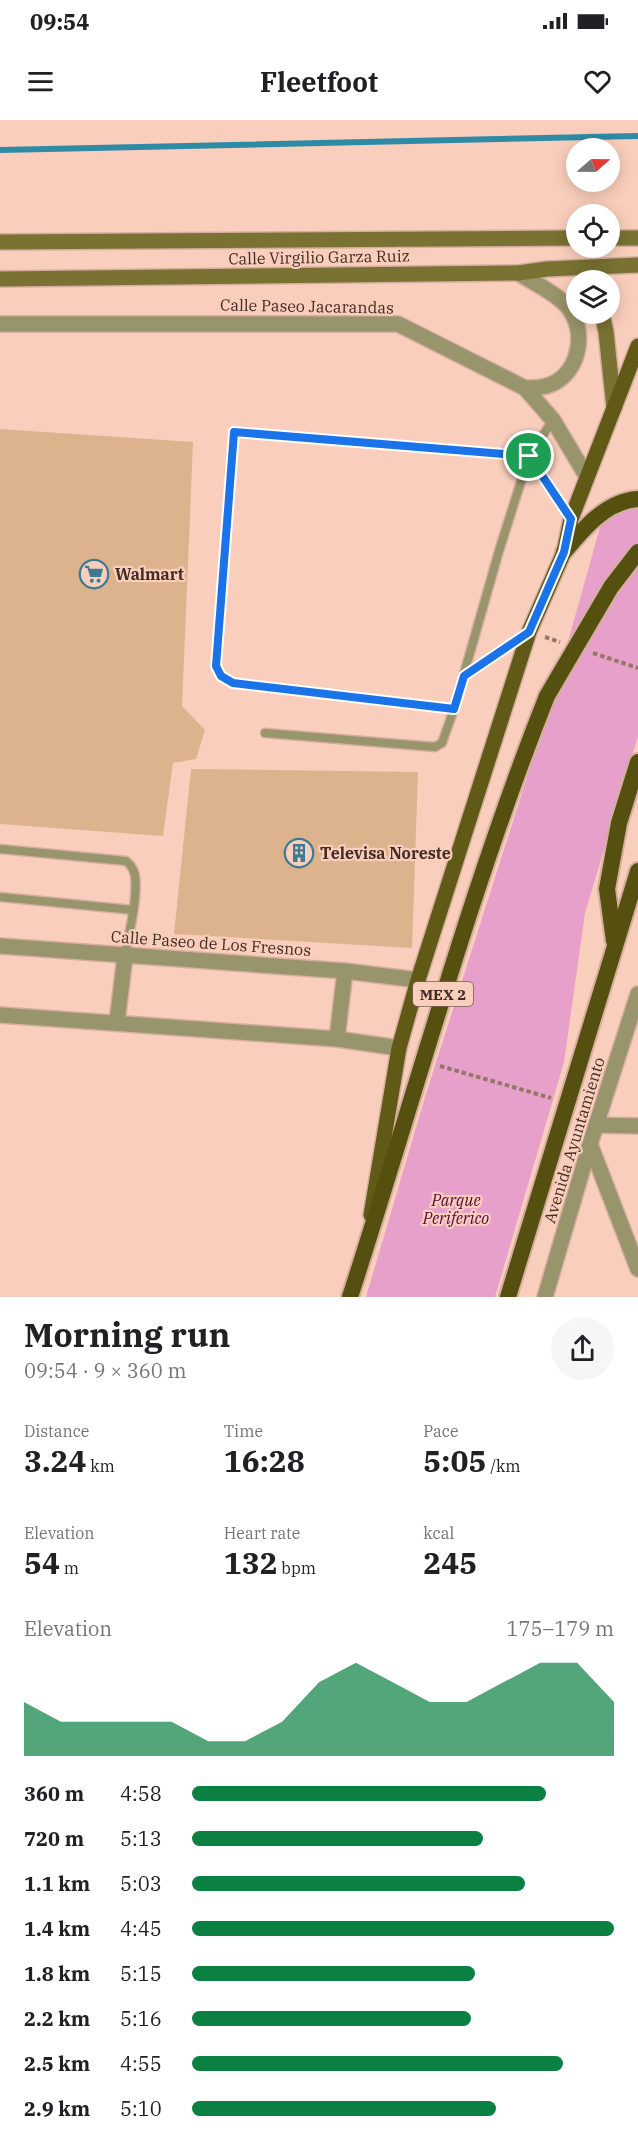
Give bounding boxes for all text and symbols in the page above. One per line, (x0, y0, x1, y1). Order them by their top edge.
text: 09:54 (30, 7, 89, 36)
text: Fleetfoot (260, 64, 378, 99)
icon: menu (24, 65, 57, 98)
icon: heart (581, 65, 614, 98)
north arrow (566, 138, 620, 192)
map controls (566, 138, 620, 324)
button: locate (566, 204, 620, 258)
street label: Calle Virgilio Garza Ruiz (228, 245, 410, 269)
button: layers (566, 270, 620, 324)
street label: Calle Paseo Jacarandas (220, 294, 394, 318)
pin (503, 430, 554, 481)
icon: arrive (512, 439, 545, 472)
supermarket icon: Walmart (78, 558, 110, 590)
place label: Walmart (115, 564, 184, 584)
building icon: Televisa Noreste (283, 837, 315, 869)
place label: Televisa Noreste (320, 843, 451, 863)
street label: Calle Paseo de Los Fresnos (110, 926, 312, 960)
road number: MEX 2 (413, 982, 473, 1006)
street label: Avenida Ayuntamiento (539, 1055, 609, 1225)
park label: Parque Periferico (422, 1190, 489, 1228)
text: Morning run (24, 1313, 230, 1356)
button: share (551, 1317, 614, 1380)
text: 09:54 · 9 × 360 m (24, 1357, 187, 1384)
text: Distance (24, 1421, 89, 1441)
text: Time (224, 1421, 263, 1441)
text: Pace (423, 1421, 459, 1441)
text: 3.24 (24, 1441, 86, 1480)
text: 16:28 (224, 1441, 305, 1480)
text: 5:05 (423, 1441, 486, 1480)
text: km (86, 1456, 115, 1476)
text: /km (486, 1456, 521, 1476)
text: Elevation (24, 1523, 94, 1543)
text: Heart rate (224, 1523, 300, 1543)
text: kcal (423, 1523, 454, 1543)
text: 54 (24, 1543, 60, 1582)
text: 132 (224, 1543, 278, 1582)
text: 245 (423, 1543, 477, 1582)
text: m (60, 1558, 79, 1578)
text: bpm (278, 1558, 316, 1578)
text: Elevation (24, 1615, 112, 1642)
text: 175–179 m (507, 1615, 614, 1642)
text: 360 m (24, 1780, 84, 1807)
text: 4:58 (120, 1780, 162, 1807)
text: 720 m (24, 1825, 84, 1852)
text: 5:13 (120, 1825, 162, 1852)
text: 1.1 km (24, 1870, 90, 1897)
text: 5:03 (120, 1870, 162, 1897)
text: 1.4 km (24, 1915, 90, 1942)
text: 4:45 (120, 1915, 162, 1942)
text: 1.8 km (24, 1960, 90, 1987)
text: 5:15 (120, 1960, 162, 1987)
text: 2.2 km (24, 2005, 90, 2032)
text: 5:16 (120, 2005, 162, 2032)
text: 2.5 km (24, 2050, 90, 2077)
text: 4:55 (120, 2050, 162, 2077)
text: 2.9 km (24, 2095, 90, 2122)
text: 5:10 (120, 2095, 162, 2122)

